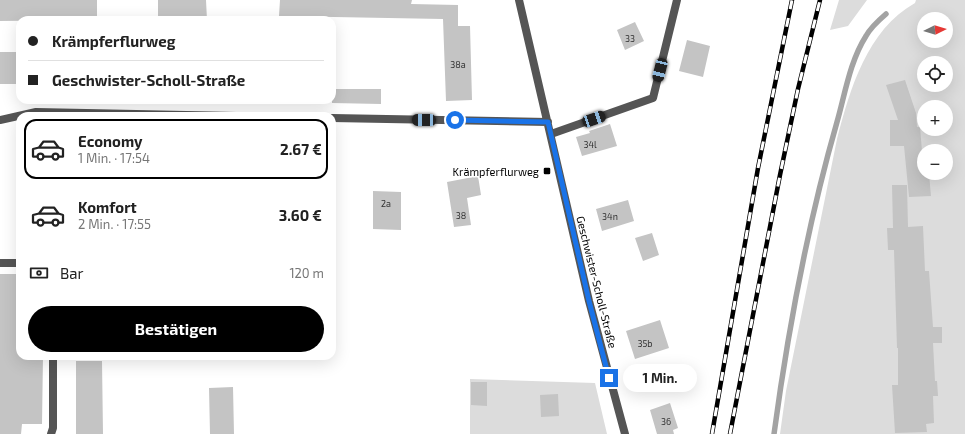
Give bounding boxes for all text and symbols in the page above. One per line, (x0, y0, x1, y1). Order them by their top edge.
north arrow (917, 12, 953, 48)
map controls (917, 12, 953, 180)
text: Krämpferflurweg (52, 32, 175, 50)
house number: 33 (625, 33, 635, 44)
button: locate (917, 56, 953, 92)
car (651, 57, 669, 83)
house number: 38a (450, 59, 466, 70)
text: Geschwister-Scholl-Straße (52, 71, 245, 89)
button: + (917, 100, 953, 136)
car (581, 109, 607, 129)
route start (446, 111, 464, 129)
car (412, 114, 436, 126)
icon: car (30, 131, 66, 167)
text: Economy (78, 132, 143, 150)
house number: 34l (583, 139, 597, 150)
text: 2.67 € (280, 140, 322, 158)
button: − (917, 144, 953, 180)
text: 1 Min. · 17:54 (78, 150, 150, 166)
place label: Krämpferflurweg (453, 165, 539, 178)
marker: Krämpferflurweg (542, 166, 552, 176)
icon: car (30, 197, 66, 233)
text: Komfort (78, 198, 137, 216)
house number: 2a (381, 198, 391, 209)
text: 3.60 € (279, 206, 322, 224)
house number: 38 (456, 210, 466, 221)
house number: 34n (602, 211, 618, 222)
street label: Geschwister-Scholl-Straße (574, 215, 620, 350)
text: 2 Min. · 17:55 (78, 216, 151, 232)
icon: cash (28, 262, 50, 284)
text: Bar (60, 264, 84, 282)
text: 120 m (289, 265, 324, 281)
button: Bestätigen (28, 306, 324, 352)
house number: 35b (638, 338, 652, 349)
callout: 1 Min. (623, 364, 697, 392)
route end (600, 369, 618, 387)
text: 1 Min. (643, 370, 677, 386)
house number: 36 (661, 416, 671, 427)

